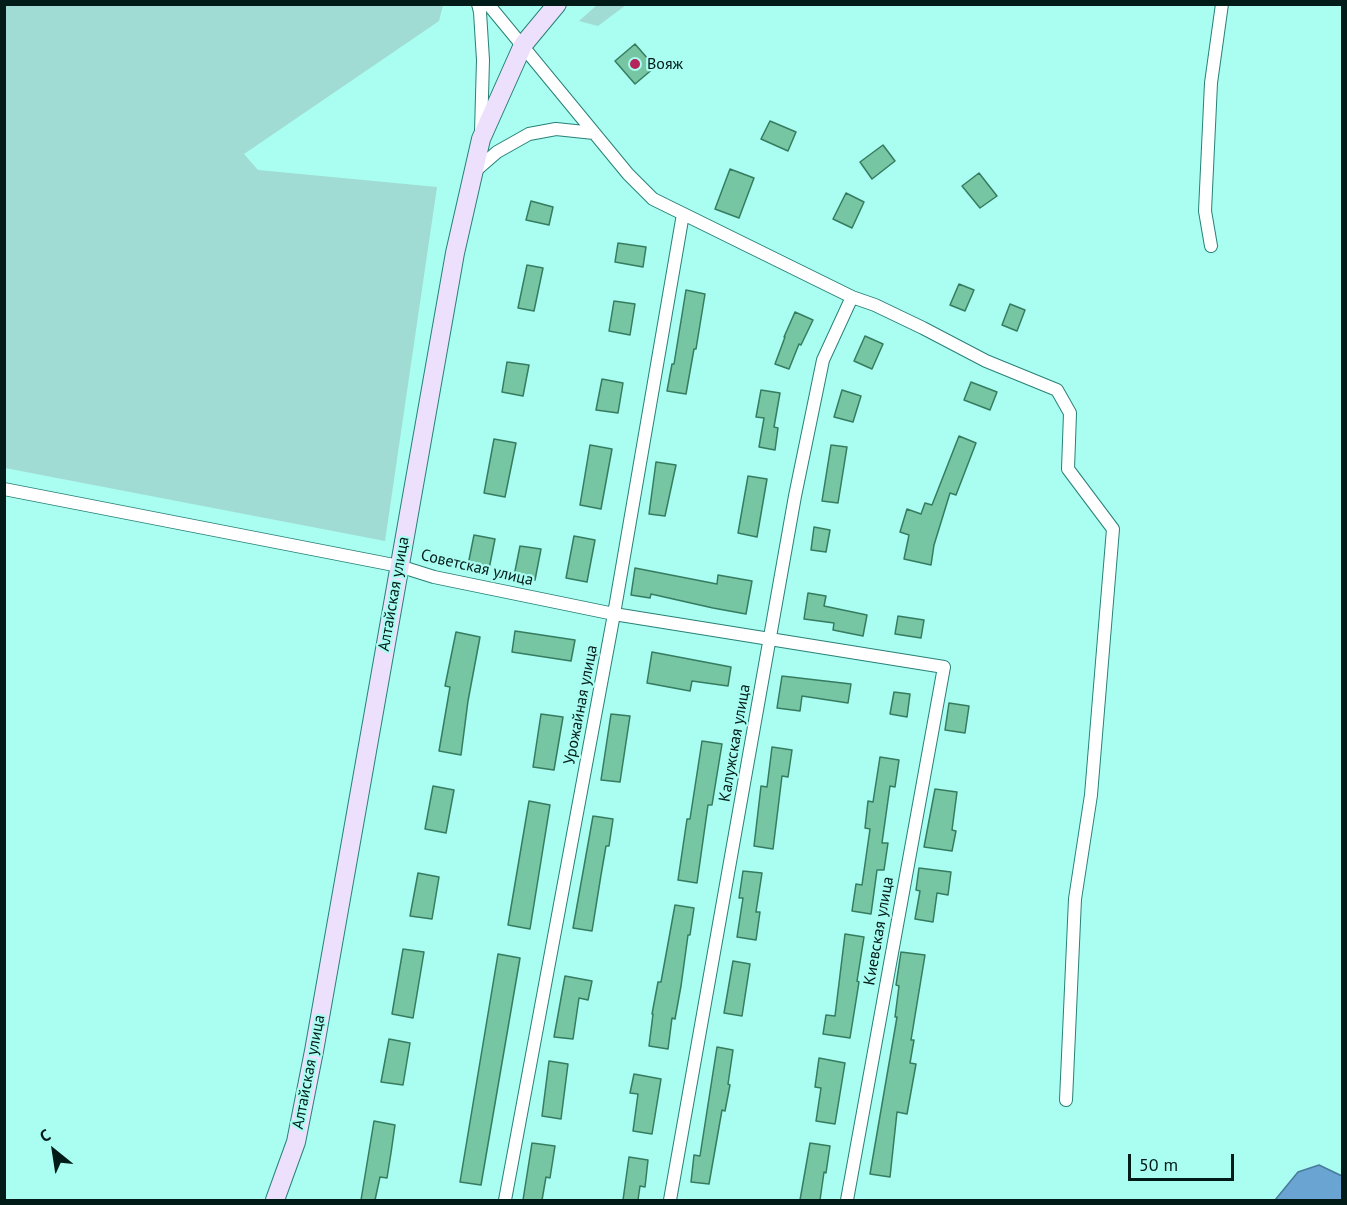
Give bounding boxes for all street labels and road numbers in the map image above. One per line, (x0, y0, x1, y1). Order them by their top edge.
street label: Алтайская улица (374, 535, 414, 653)
street label: Советская улица (419, 546, 535, 590)
street label: Урожайная улица (560, 644, 602, 766)
street label: Калужская улица (715, 683, 755, 803)
street label: Киевская улица (860, 875, 898, 987)
street label: Алтайская улица (289, 1013, 329, 1131)

